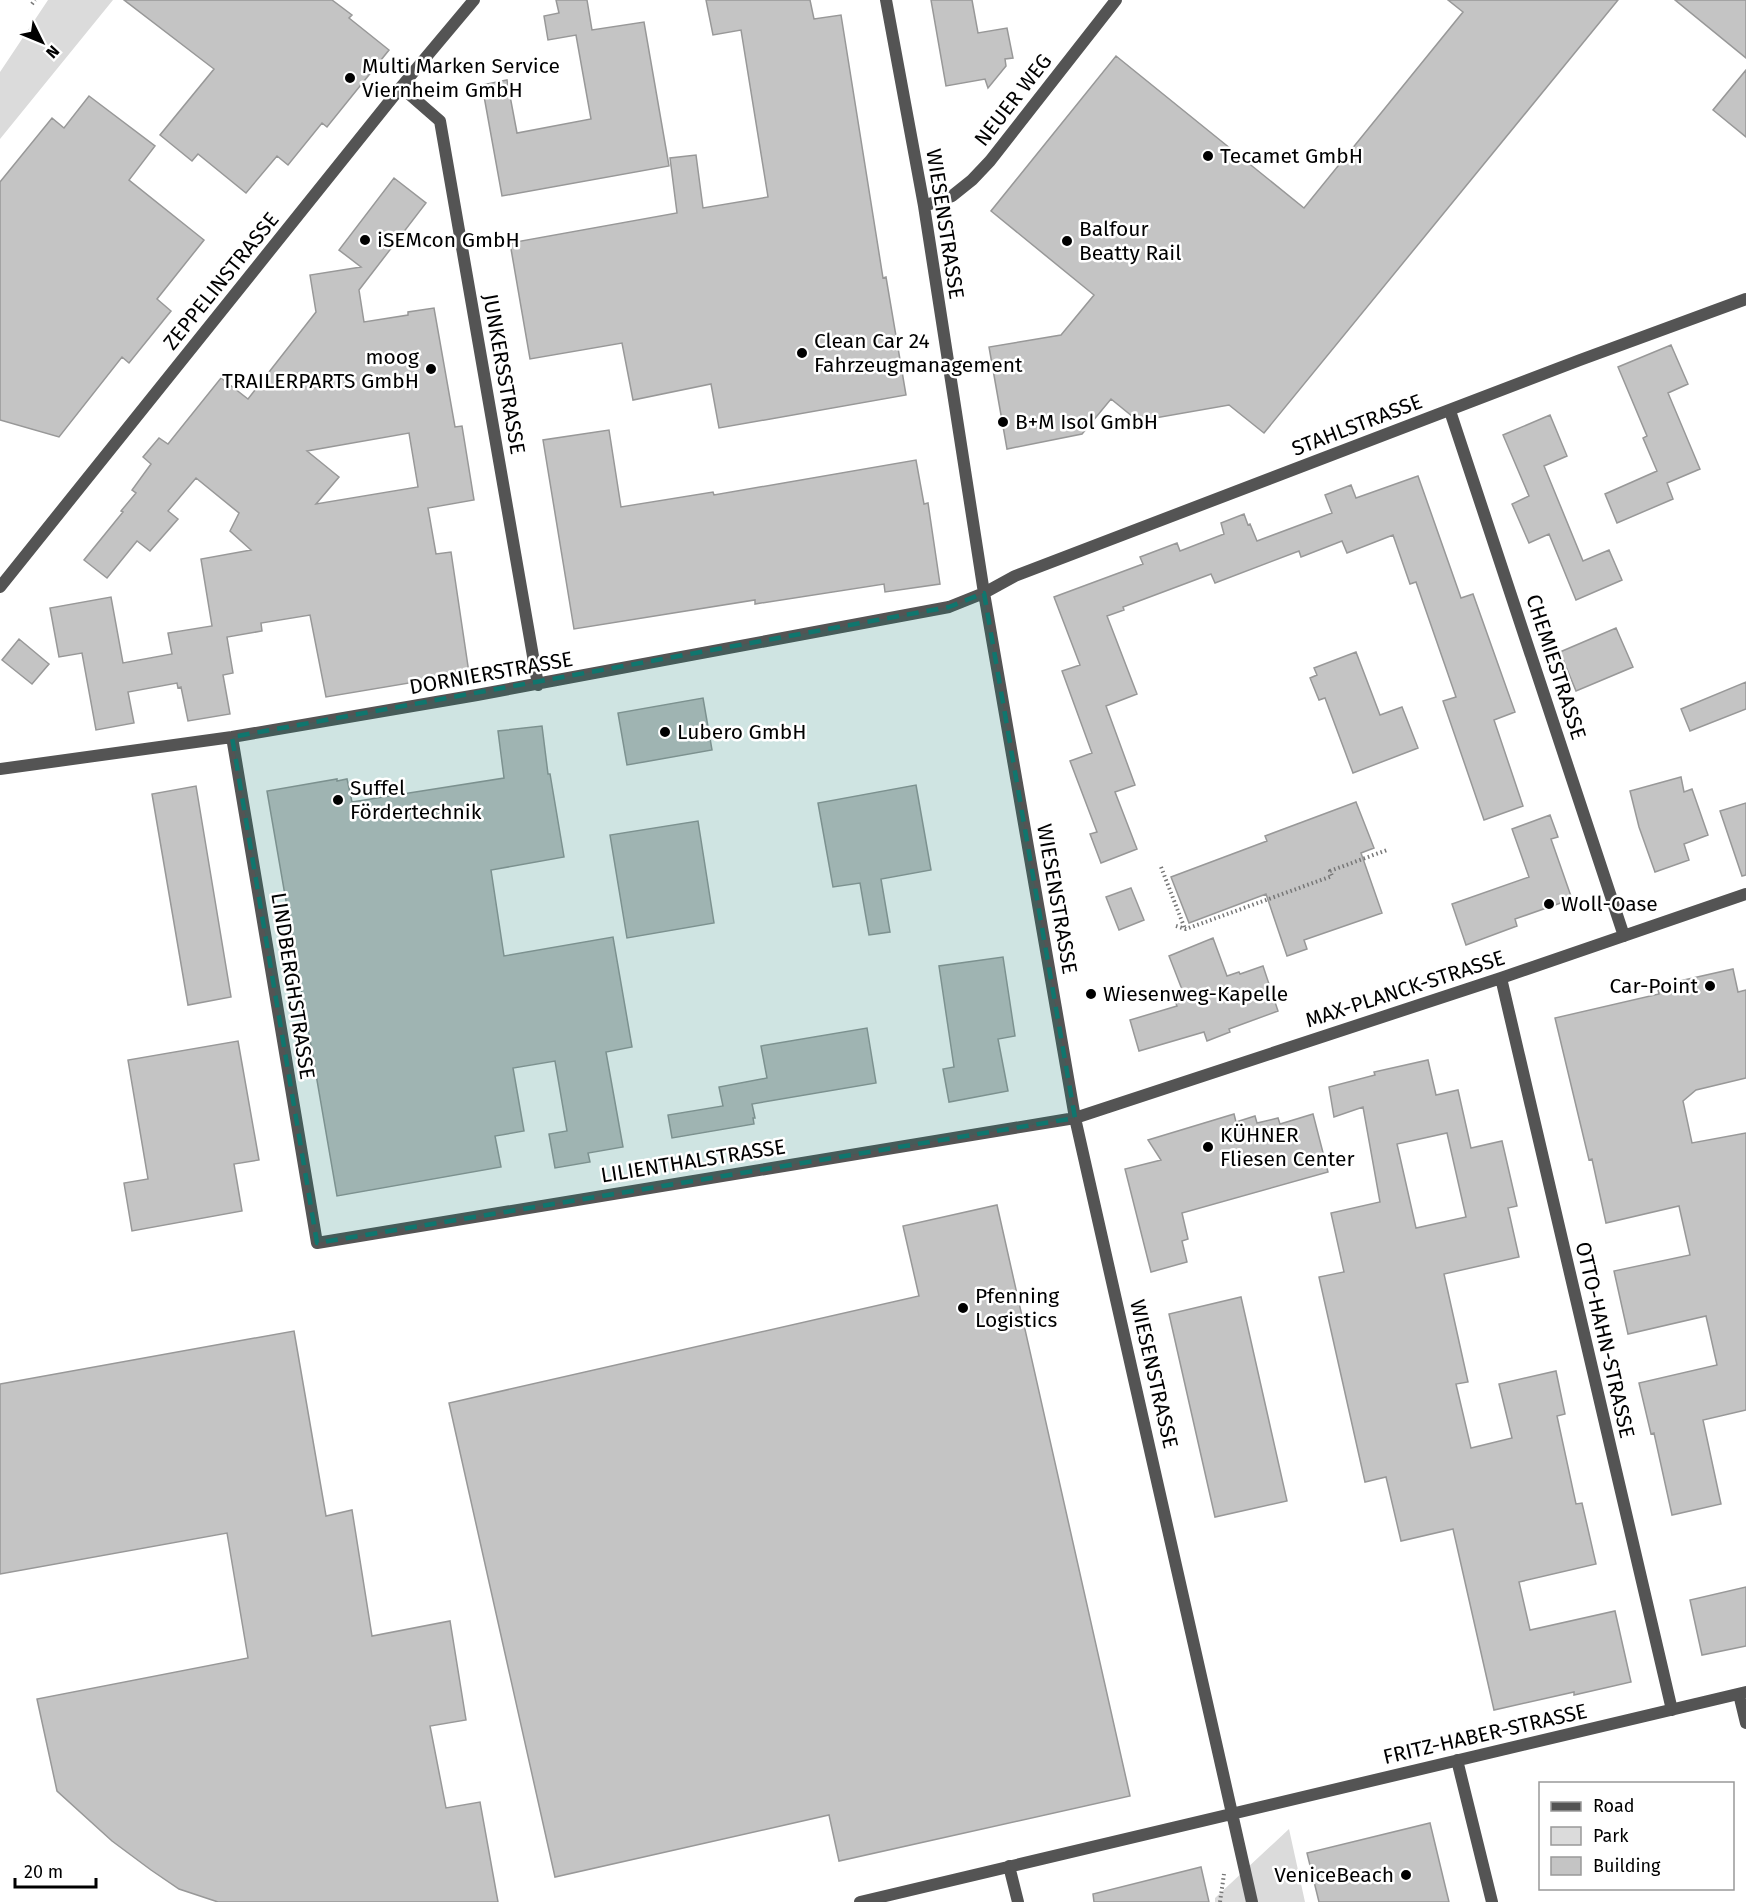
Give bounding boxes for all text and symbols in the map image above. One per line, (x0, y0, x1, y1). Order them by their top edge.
north arrow (12, 12, 72, 72)
text: N (42, 42, 63, 62)
street label: NEUER WEG (969, 48, 1057, 152)
place label: Multi Marken Service Viernheim GmbH (362, 53, 560, 103)
marker: Multi Marken Service Viernheim GmbH (343, 71, 357, 85)
place label: Tecamet GmbH (1220, 143, 1363, 169)
street label: WIESENSTRASSE (920, 147, 970, 301)
marker: Tecamet GmbH (1201, 149, 1215, 163)
street label: ZEPPELINSTRASSE (158, 207, 284, 355)
place label: Balfour Beatty Rail (1079, 216, 1181, 266)
place label: iSEMcon GmbH (377, 227, 520, 253)
marker: iSEMcon GmbH (358, 233, 372, 247)
marker: Balfour Beatty Rail (1060, 234, 1074, 248)
street label: JUNKERSSTRASSE (477, 292, 531, 456)
place label: Clean Car 24 Fahrzeugmanagement (814, 328, 1023, 378)
place label: moog TRAILERPARTS GmbH (222, 344, 419, 394)
marker: Clean Car 24 Fahrzeugmanagement (795, 346, 809, 360)
marker: moog TRAILERPARTS GmbH (424, 362, 438, 376)
street label: STAHLSTRASSE (1288, 388, 1426, 462)
place label: B+M Isol GmbH (1015, 409, 1158, 435)
marker: B+M Isol GmbH (996, 415, 1010, 429)
street label: CHEMIESTRASSE (1520, 591, 1592, 743)
street label: DORNIERSTRASSE (407, 646, 575, 700)
place label: Lubero GmbH (677, 719, 807, 745)
marker: Lubero GmbH (658, 725, 672, 739)
place label: Suffel Fördertechnik (350, 775, 482, 825)
marker: Suffel Fördertechnik (331, 793, 345, 807)
street label: WIESENSTRASSE (1031, 822, 1083, 976)
street label: LINDBERGHSTRASSE (265, 891, 321, 1081)
place label: Woll-Oase (1561, 891, 1658, 917)
marker: Woll-Oase (1542, 897, 1556, 911)
street label: MAX-PLANCK-STRASSE (1302, 945, 1508, 1033)
place label: Car-Point (1610, 973, 1698, 999)
marker: Car-Point (1703, 979, 1717, 993)
place label: Wiesenweg-Kapelle (1103, 981, 1288, 1007)
marker: Wiesenweg-Kapelle (1084, 987, 1098, 1001)
place label: KÜHNER Fliesen Center (1220, 1122, 1355, 1172)
street label: LILIENTHALSTRASSE (599, 1134, 787, 1188)
marker: KÜHNER Fliesen Center (1201, 1140, 1215, 1154)
street label: OTTO-HAHN-STRASSE (1570, 1239, 1640, 1441)
place label: Pfenning Logistics (975, 1283, 1059, 1333)
street label: WIESENSTRASSE (1124, 1297, 1184, 1451)
marker: Pfenning Logistics (956, 1301, 970, 1315)
street label: FRITZ-HABER-STRASSE (1380, 1698, 1590, 1770)
legend (1539, 1782, 1734, 1890)
text: Road (1593, 1795, 1635, 1817)
text: Park (1593, 1825, 1629, 1847)
scale bar (15, 1851, 96, 1889)
text: Building (1593, 1855, 1661, 1877)
text: 20 m (24, 1861, 63, 1883)
place label: VeniceBeach (1274, 1862, 1394, 1888)
marker: VeniceBeach (1399, 1868, 1413, 1882)

